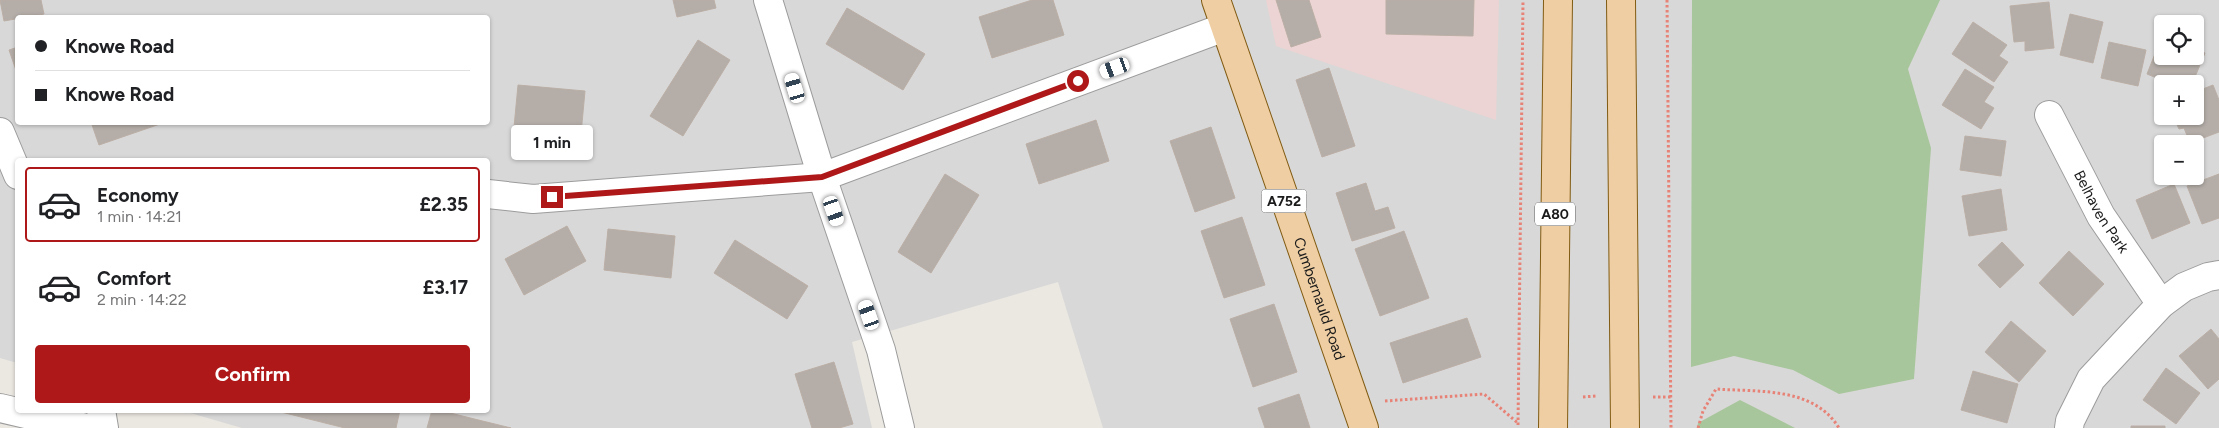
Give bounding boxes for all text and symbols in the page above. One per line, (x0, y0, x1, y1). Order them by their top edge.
map controls (2154, 15, 2204, 185)
button: locate (2154, 15, 2204, 65)
text: Knowe Road (65, 35, 174, 58)
car (1098, 56, 1131, 80)
route start (1067, 70, 1089, 92)
car (783, 71, 806, 105)
button: + (2154, 75, 2204, 125)
text: Knowe Road (65, 83, 174, 106)
callout: 1 min (511, 124, 593, 160)
text: 1 min (533, 133, 571, 152)
button: − (2154, 135, 2204, 185)
street label: Belhaven Park (2070, 167, 2133, 257)
icon: car (37, 182, 82, 227)
text: Economy (97, 184, 179, 207)
route end (541, 186, 563, 208)
road number: A752 (1262, 190, 1306, 212)
text: £2.35 (419, 193, 468, 216)
car (822, 194, 845, 228)
road number: A80 (1535, 202, 1575, 225)
text: 1 min · 14:21 (97, 207, 182, 226)
street label: Cumbernauld Road (1290, 235, 1349, 362)
icon: car (37, 265, 82, 310)
text: Comfort (97, 267, 172, 290)
text: £3.17 (423, 276, 468, 299)
text: 2 min · 14:22 (97, 290, 187, 309)
car (857, 298, 880, 332)
button: Confirm (35, 345, 470, 403)

